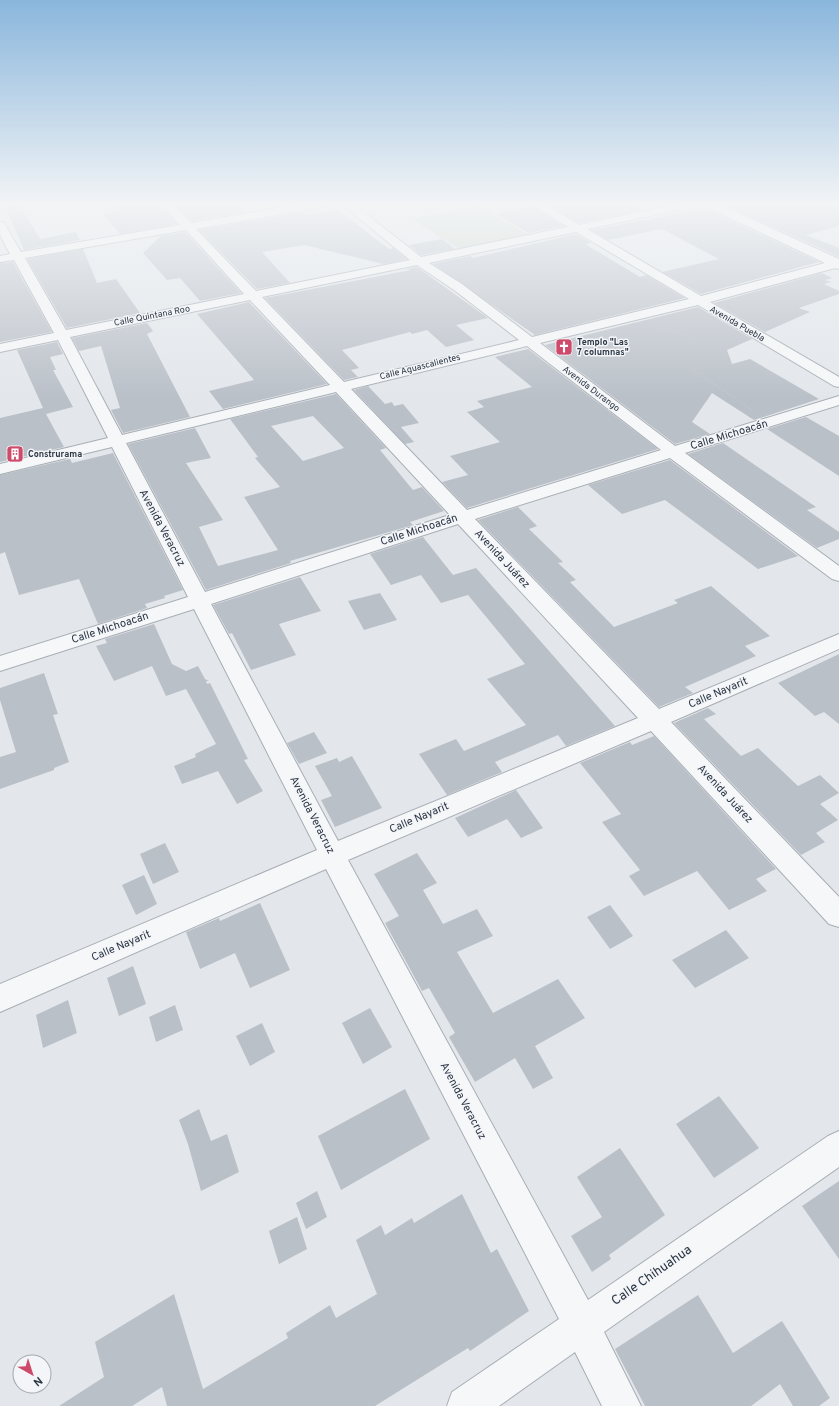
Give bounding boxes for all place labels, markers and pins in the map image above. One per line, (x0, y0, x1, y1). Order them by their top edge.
church icon: Templo "Las 7 columnas" (554, 337, 574, 357)
place label: Templo "Las 7 columnas" (577, 337, 629, 358)
building icon: Construrama (5, 444, 25, 464)
place label: Construrama (28, 449, 82, 460)

